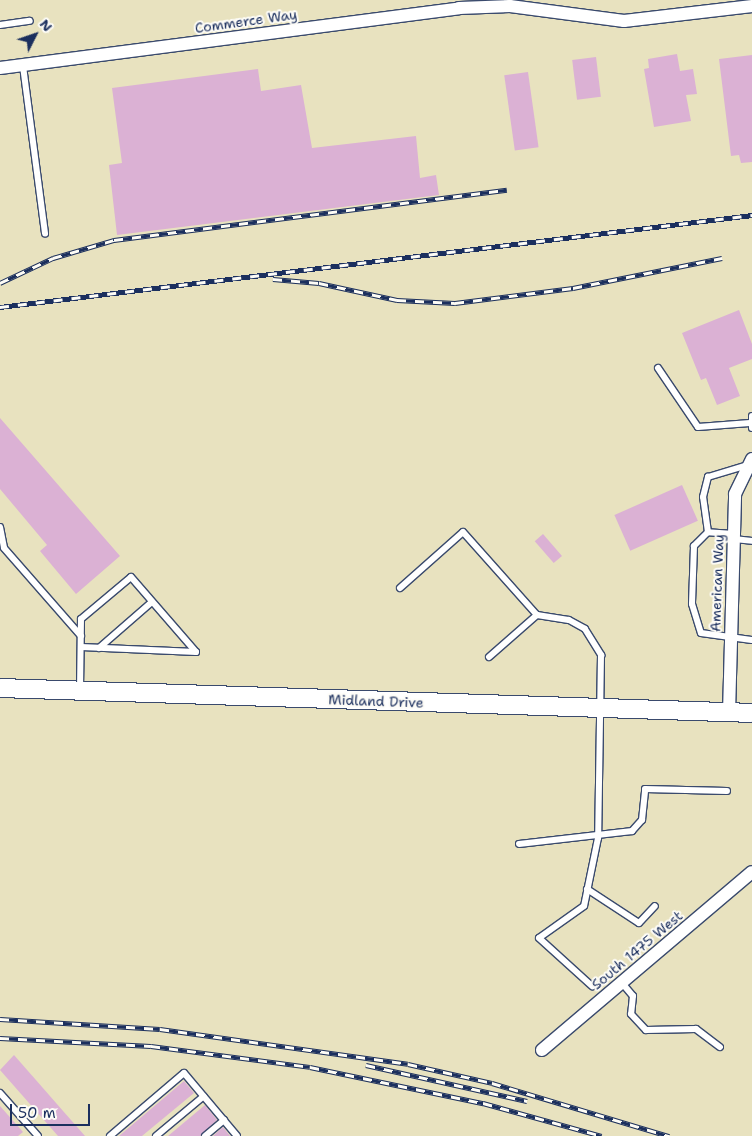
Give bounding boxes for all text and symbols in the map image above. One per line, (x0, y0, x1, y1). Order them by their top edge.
street label: Commerce Way (194, 6, 298, 36)
north arrow (10, 10, 60, 60)
text: N (36, 15, 57, 35)
street label: American Way (707, 534, 727, 632)
street label: Midland Drive (328, 691, 424, 711)
street label: South 1475 West (588, 907, 686, 993)
scale bar (12, 1094, 92, 1126)
text: 50 m (18, 1103, 56, 1123)

